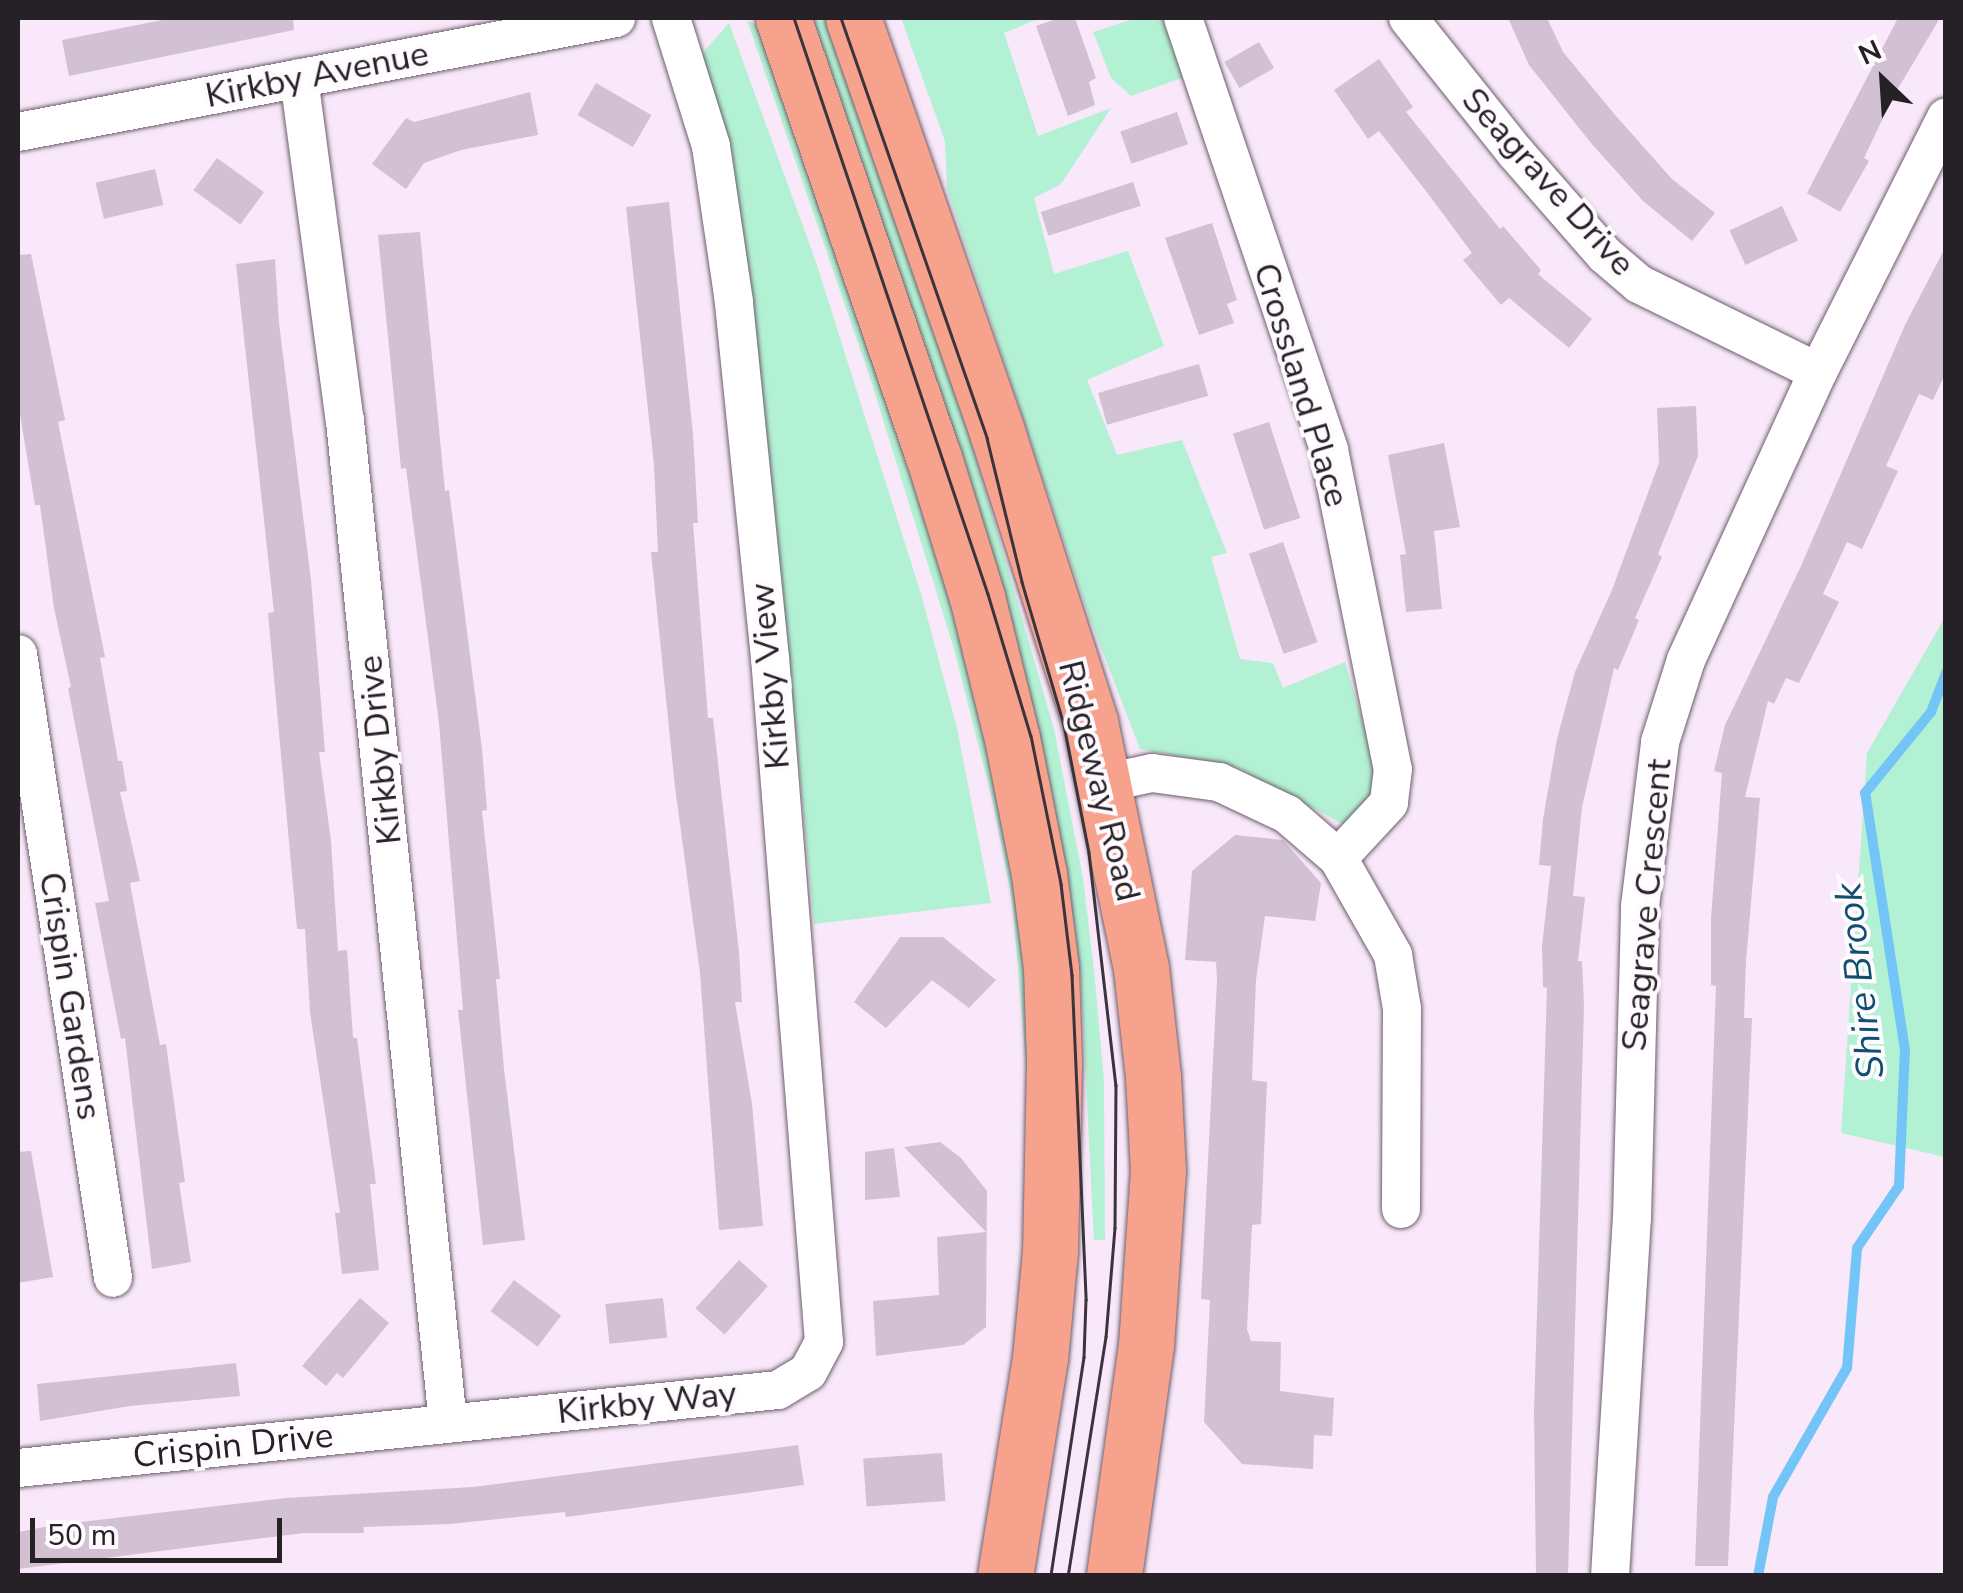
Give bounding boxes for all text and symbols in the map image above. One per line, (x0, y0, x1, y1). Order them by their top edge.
north arrow (1833, 30, 1933, 130)
text: N (1853, 31, 1888, 74)
street label: Kirkby Avenue (202, 33, 432, 117)
street label: Seagrave Drive (1453, 79, 1643, 285)
street label: Crossland Place (1244, 258, 1358, 512)
street label: Kirkby View (741, 581, 799, 771)
street label: Kirkby Drive (349, 653, 411, 847)
street label: Ridgeway Road (1049, 656, 1149, 906)
street label: Seagrave Crescent (1613, 757, 1681, 1053)
street label: Crispin Gardens (30, 869, 110, 1123)
water label: Shire Brook (1825, 880, 1895, 1082)
street label: Kirkby Way (555, 1373, 739, 1433)
street label: Crispin Drive (131, 1415, 335, 1477)
scale bar (35, 1498, 288, 1560)
text: 50 m (47, 1515, 116, 1556)

